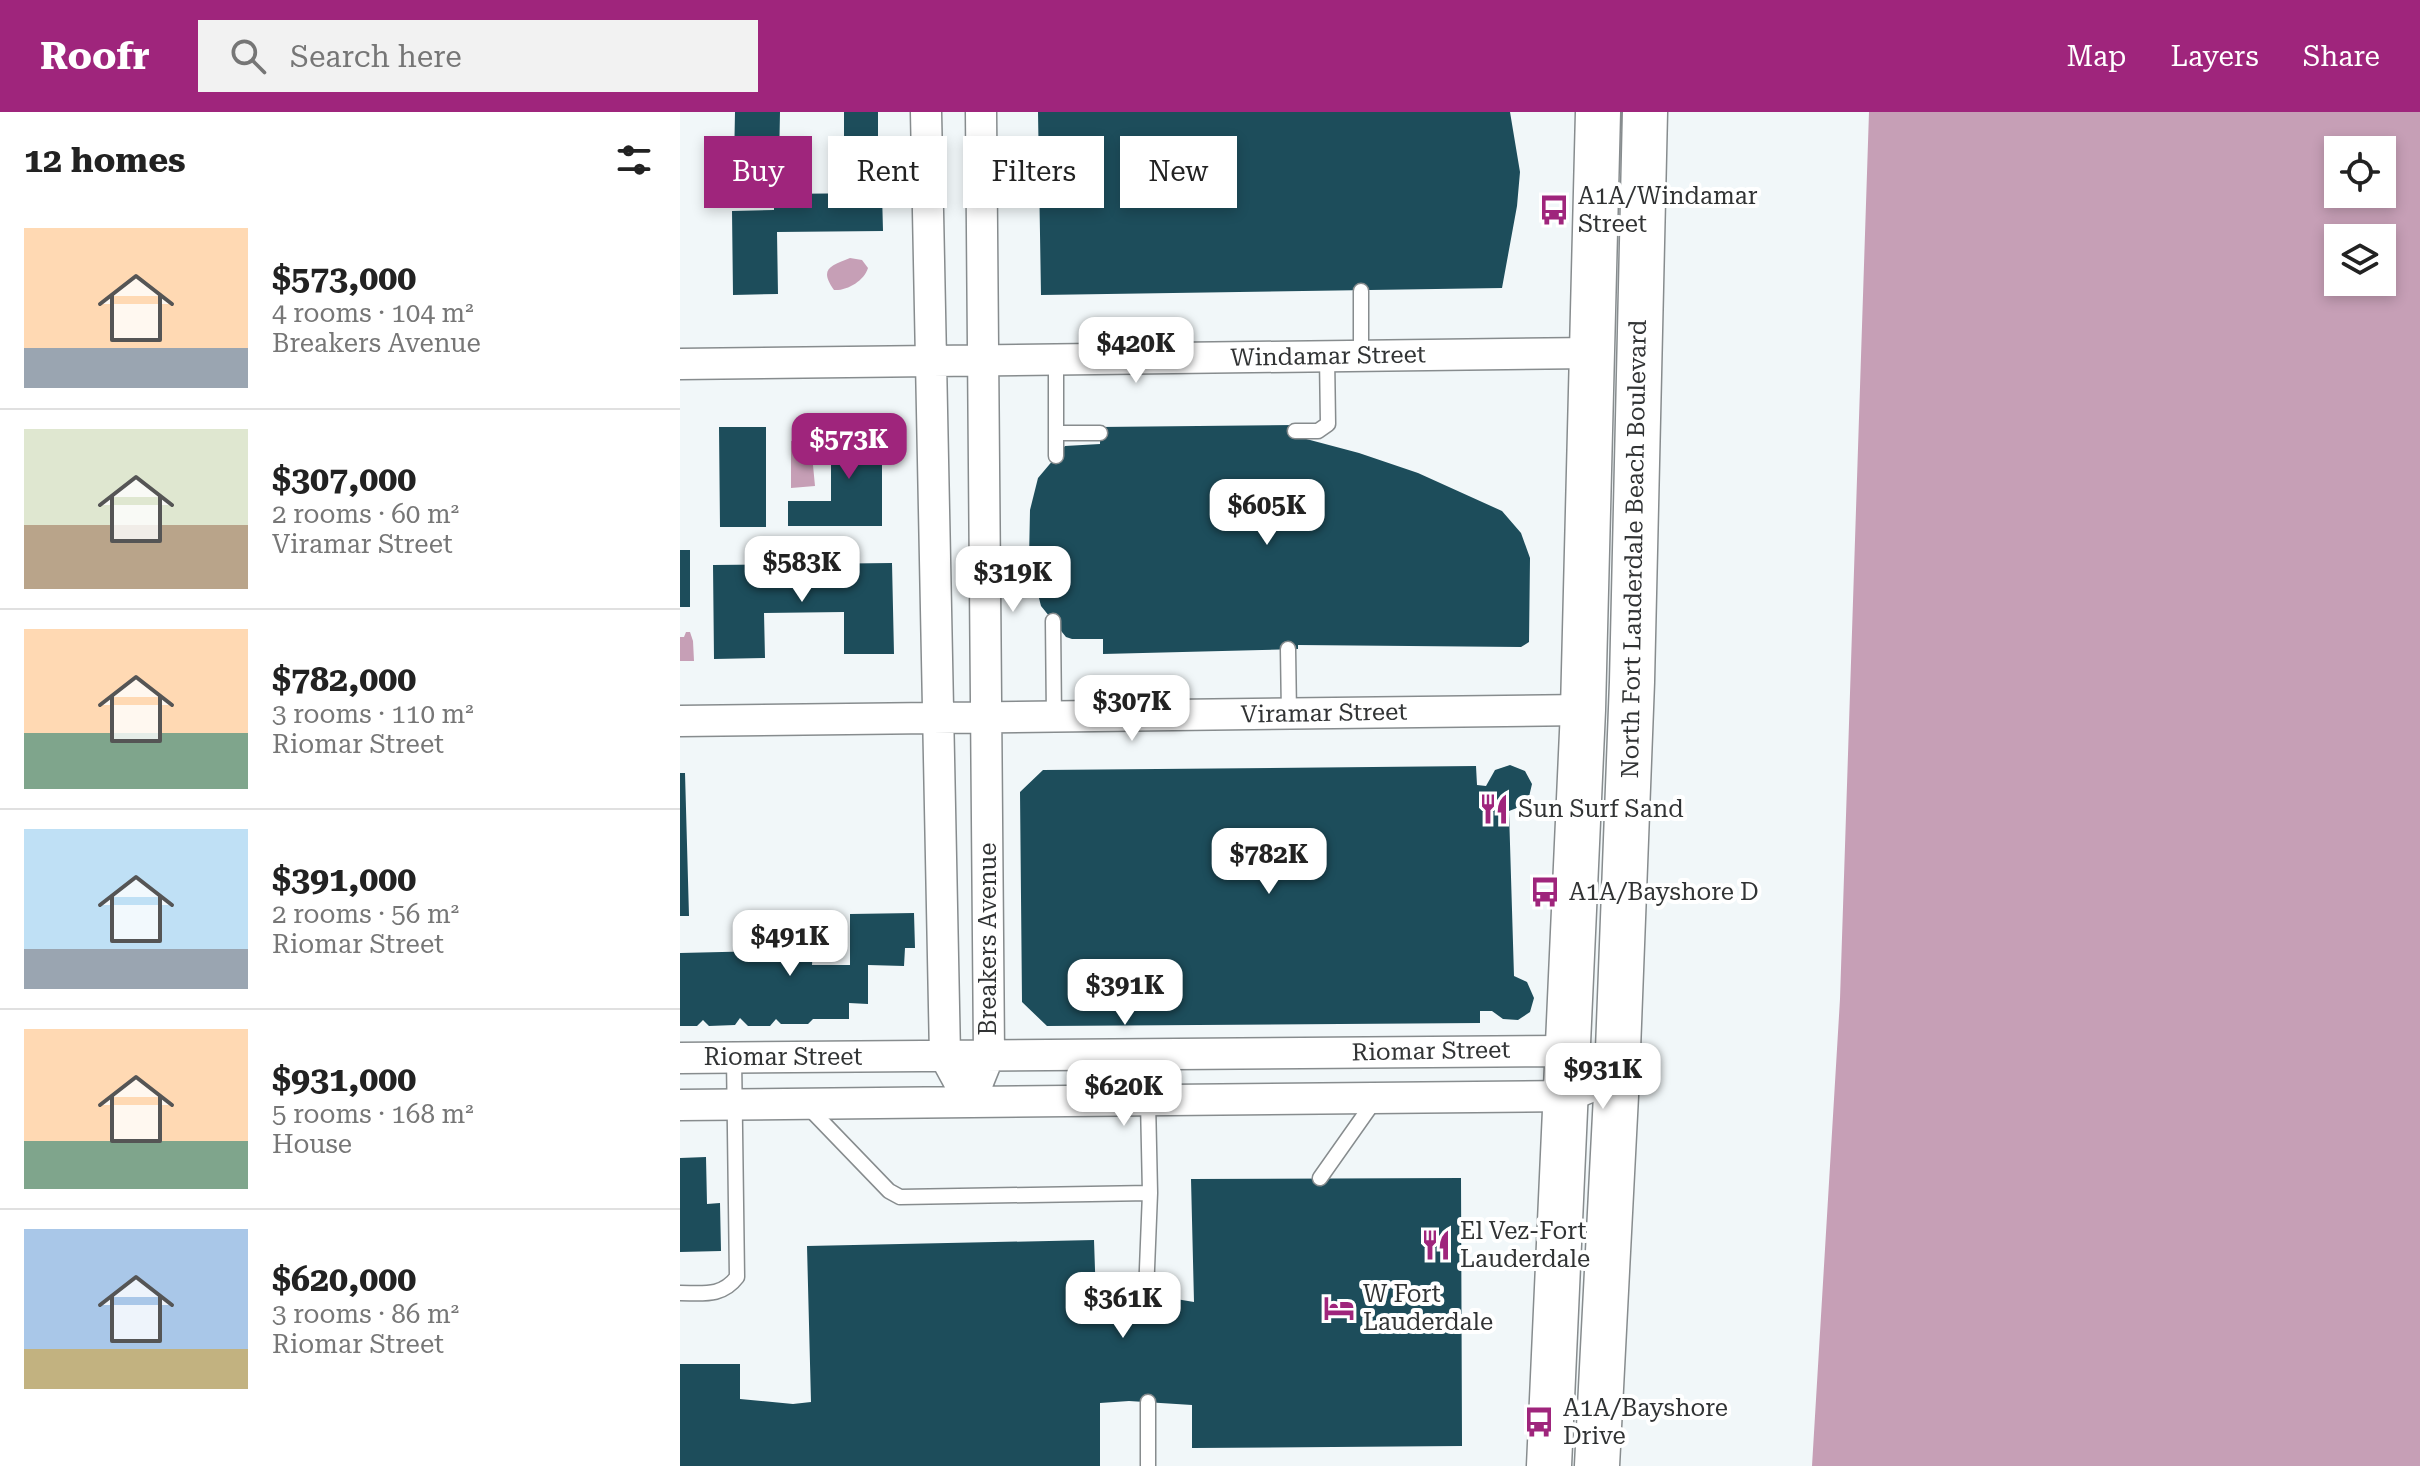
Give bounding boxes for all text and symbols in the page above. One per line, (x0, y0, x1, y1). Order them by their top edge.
search box (198, 20, 758, 92)
text: Roofr (40, 34, 150, 78)
icon: search (226, 34, 270, 78)
text: Search here (290, 39, 462, 74)
text: Map (2067, 40, 2126, 73)
text: Layers (2170, 40, 2259, 73)
text: Share (2303, 40, 2380, 73)
chip: Buy (704, 136, 812, 208)
chip: Rent (828, 136, 947, 208)
chip: Filters (963, 136, 1104, 208)
chip: New (1120, 136, 1237, 208)
map controls (2324, 136, 2396, 296)
button: locate (2324, 136, 2396, 208)
icon: filters (612, 138, 656, 182)
text: 12 homes (24, 140, 186, 180)
place label: A1A/Windamar Street (1578, 182, 1758, 238)
bus stop icon: A1A/Windamar Street (1537, 193, 1571, 227)
button: layers (2324, 224, 2396, 296)
text: $573,000 (272, 258, 416, 298)
icon: home (88, 260, 184, 356)
text: 4 rooms · 104 m² (272, 298, 474, 328)
pin: $420K (1080, 317, 1192, 385)
street label: North Fort Lauderdale Beach Boulevard (1616, 319, 1652, 779)
text: Breakers Avenue (272, 328, 481, 358)
text: $420K (1097, 328, 1175, 358)
street label: Windamar Street (1230, 340, 1426, 372)
pin: $573K (793, 413, 905, 481)
text: $573K (810, 424, 888, 454)
text: $307,000 (272, 459, 416, 499)
icon: home (88, 461, 184, 557)
pin: $605K (1211, 479, 1323, 547)
text: $605K (1228, 490, 1306, 520)
text: 2 rooms · 60 m² (272, 499, 459, 529)
text: Viramar Street (272, 529, 453, 559)
pin: $583K (746, 536, 858, 604)
pin: $319K (957, 546, 1069, 614)
text: $583K (763, 547, 841, 577)
text: $319K (974, 557, 1052, 587)
text: $782,000 (272, 659, 416, 699)
icon: home (88, 661, 184, 757)
pin: $307K (1076, 675, 1188, 743)
text: $307K (1093, 686, 1171, 716)
street label: Viramar Street (1240, 698, 1408, 728)
text: 3 rooms · 110 m² (272, 699, 474, 729)
text: Riomar Street (272, 729, 444, 759)
restaurant icon: Sun Surf Sand (1477, 792, 1511, 826)
place label: Sun Surf Sand (1518, 795, 1684, 823)
pin: $782K (1213, 828, 1325, 896)
text: $782K (1230, 839, 1308, 869)
street label: Breakers Avenue (974, 843, 1002, 1035)
text: $391,000 (272, 859, 416, 899)
icon: home (88, 861, 184, 957)
bus stop icon: A1A/Bayshore D (1528, 875, 1562, 909)
place label: A1A/Bayshore D (1569, 878, 1759, 906)
text: 2 rooms · 56 m² (272, 899, 459, 929)
pin: $491K (734, 910, 846, 978)
text: $491K (751, 921, 829, 951)
text: Riomar Street (272, 929, 444, 959)
pin: $391K (1069, 959, 1181, 1027)
text: $391K (1086, 970, 1164, 1000)
street label: Riomar Street (1351, 1036, 1511, 1066)
street label: Riomar Street (704, 1043, 862, 1071)
pin: $931K (1547, 1043, 1659, 1111)
text: $931K (1564, 1054, 1642, 1084)
text: $931,000 (272, 1059, 416, 1099)
pin: $620K (1068, 1060, 1180, 1128)
icon: home (88, 1061, 184, 1157)
text: $620K (1085, 1071, 1163, 1101)
text: 5 rooms · 168 m² (272, 1099, 474, 1129)
text: House (272, 1129, 352, 1159)
place label: El Vez-Fort Lauderdale (1460, 1217, 1590, 1273)
restaurant icon: El Vez-Fort Lauderdale (1419, 1228, 1453, 1262)
text: $620,000 (272, 1259, 416, 1299)
icon: home (88, 1261, 184, 1357)
pin: $361K (1067, 1272, 1179, 1340)
place label: W Fort Lauderdale (1363, 1280, 1493, 1336)
text: $361K (1084, 1283, 1162, 1313)
hotel icon: W Fort Lauderdale (1322, 1291, 1356, 1325)
text: 3 rooms · 86 m² (272, 1299, 459, 1329)
text: Riomar Street (272, 1329, 444, 1359)
place label: A1A/Bayshore Drive (1563, 1394, 1728, 1450)
bus stop icon: A1A/Bayshore Drive (1522, 1405, 1556, 1439)

